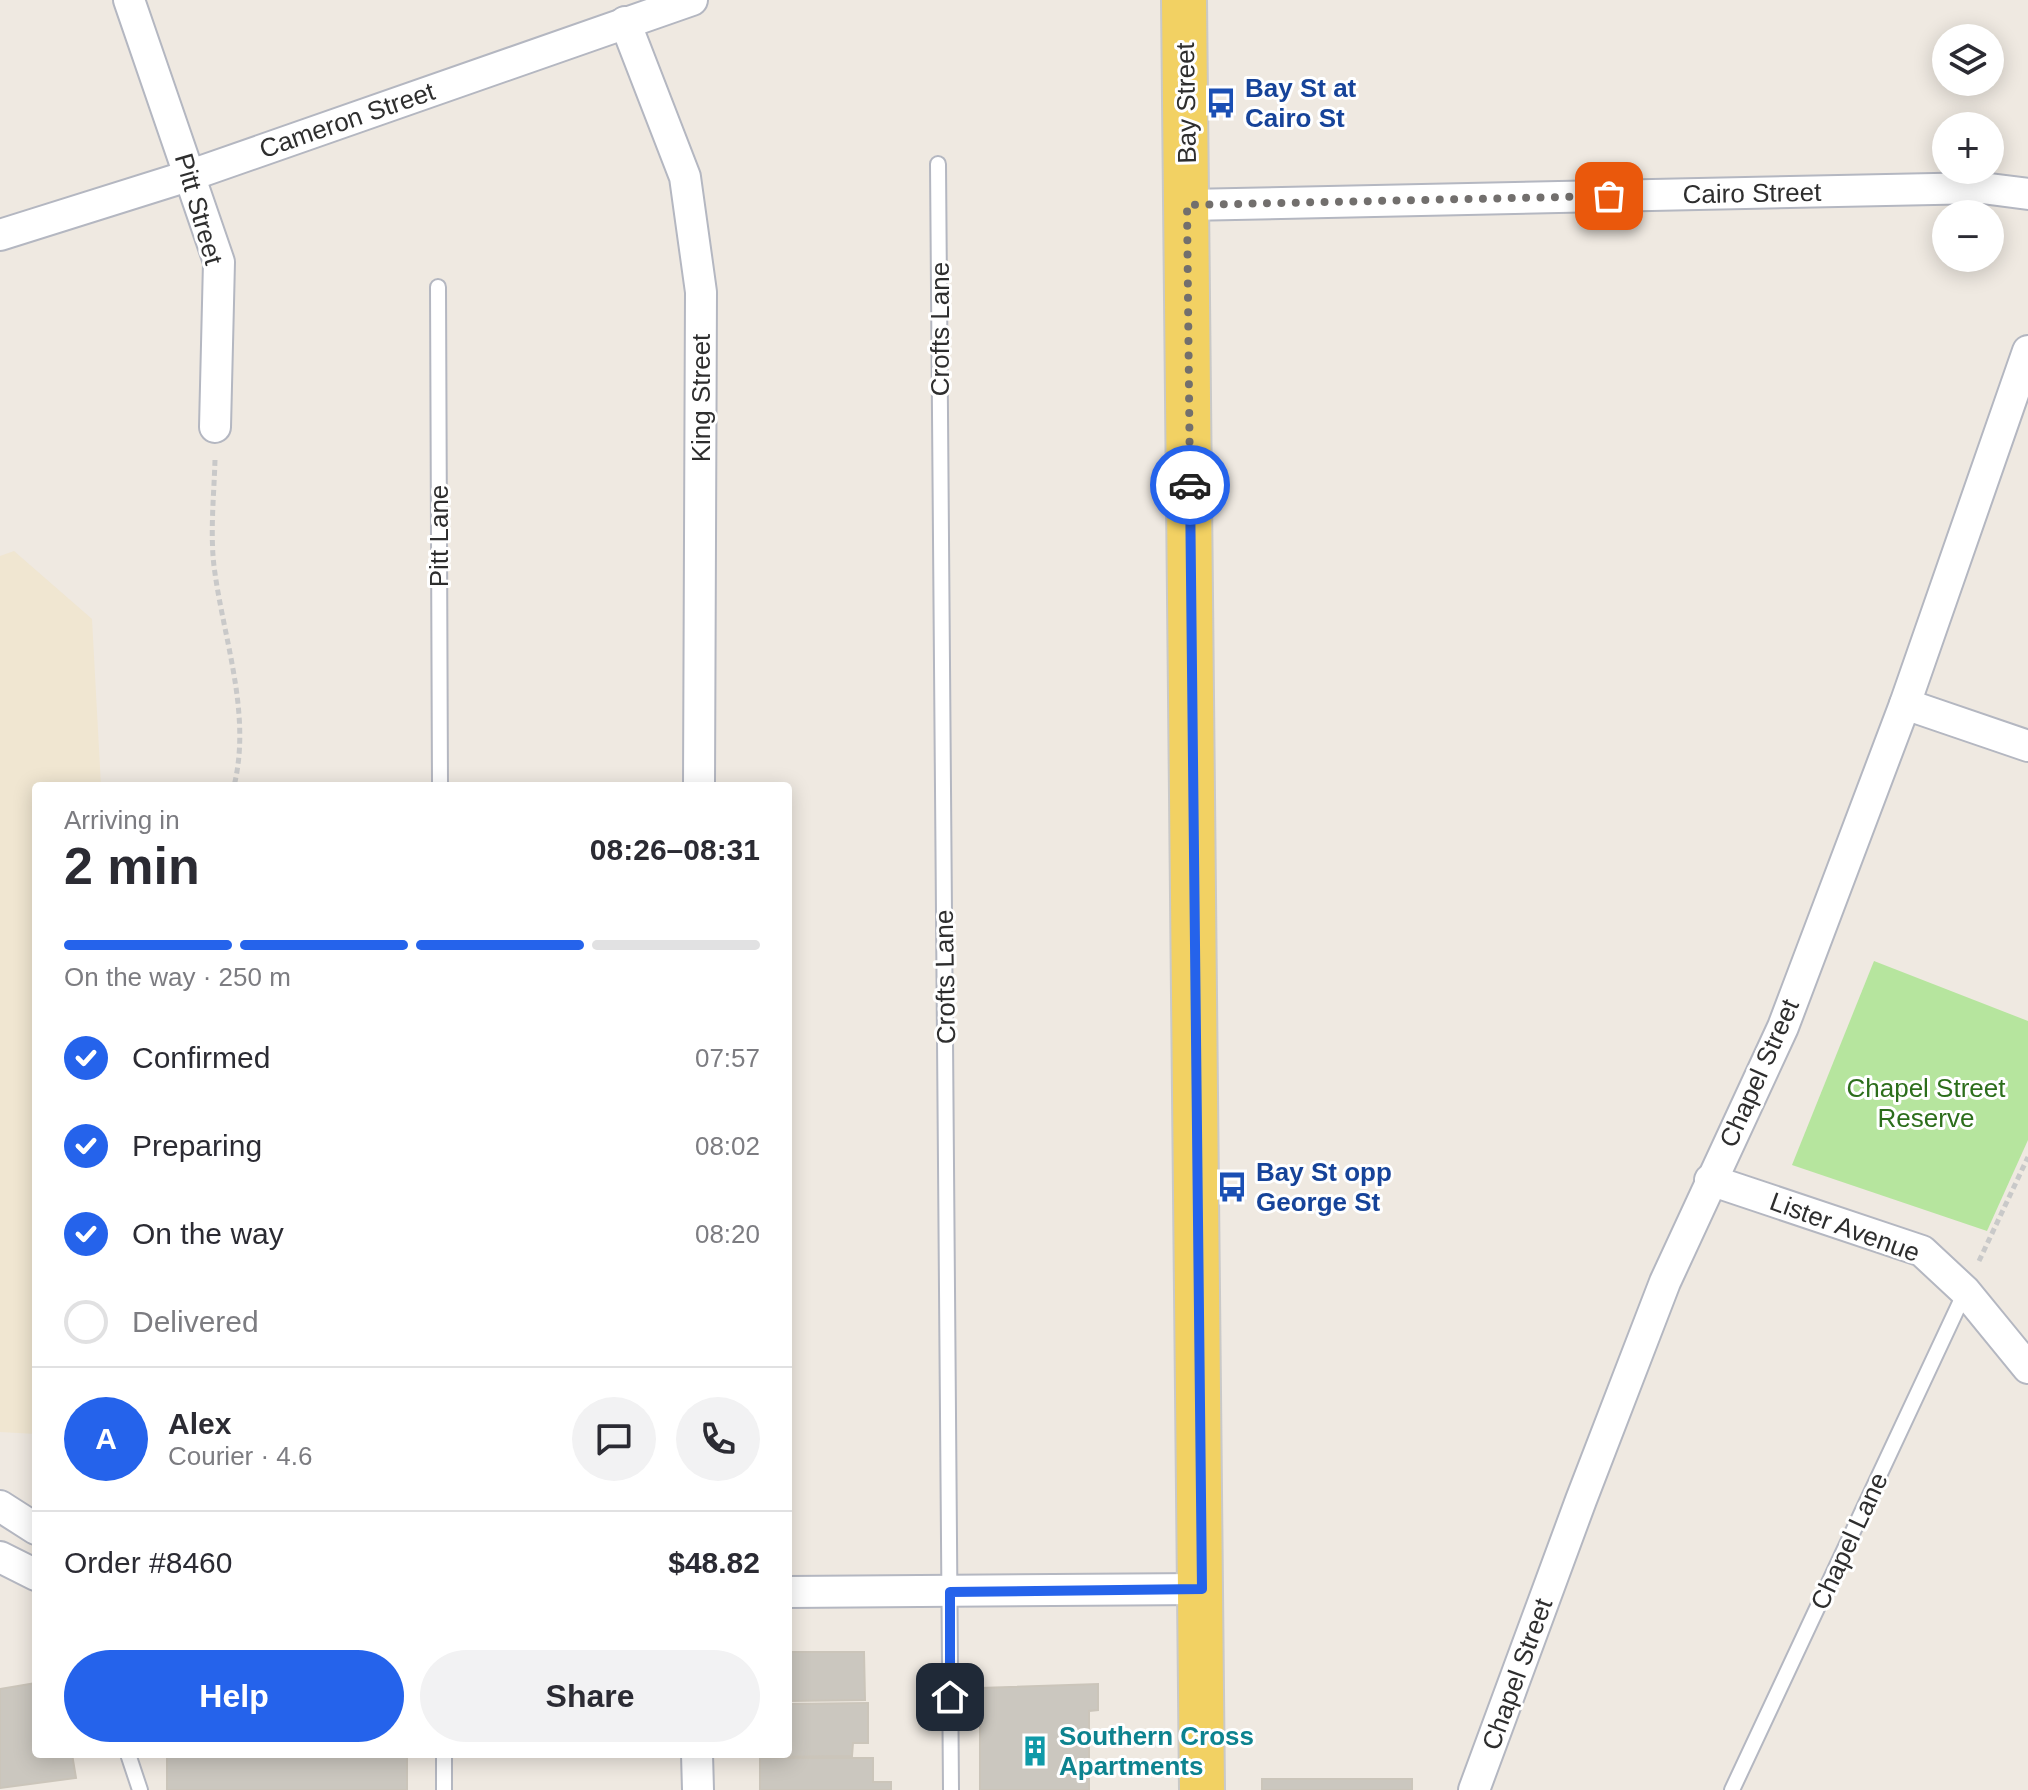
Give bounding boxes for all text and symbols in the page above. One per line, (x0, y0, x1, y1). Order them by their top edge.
map controls (1932, 24, 2004, 272)
button: layers (1932, 24, 2004, 96)
street label: Bay Street (1170, 41, 1202, 164)
place label: Bay St at Cairo St (1245, 73, 1357, 133)
street label: Cameron Street (255, 76, 439, 164)
bus stop icon: Bay St at Cairo St (1204, 86, 1238, 120)
button: + (1932, 112, 2004, 184)
street label: Pitt Street (169, 150, 229, 269)
pin (1575, 162, 1643, 230)
icon: bag (1587, 174, 1631, 218)
street label: Cairo Street (1682, 177, 1822, 209)
button: − (1932, 200, 2004, 272)
street label: Crofts Lane (925, 262, 955, 396)
street label: King Street (686, 333, 716, 462)
courier (1150, 445, 1230, 525)
icon: car (1168, 463, 1212, 507)
street label: Pitt Lane (424, 485, 454, 587)
text: Arriving in (64, 805, 180, 835)
text: 08:26–08:31 (590, 833, 760, 866)
text: 2 min (64, 837, 200, 895)
street label: Crofts Lane (929, 910, 961, 1044)
text: On the way · 250 m (64, 962, 291, 992)
street label: Chapel Street (1713, 994, 1805, 1152)
icon: check (64, 1036, 108, 1080)
text: Confirmed (132, 1041, 270, 1074)
text: 07:57 (695, 1043, 760, 1073)
park label: Chapel Street Reserve (1847, 1073, 2006, 1133)
icon: check (64, 1124, 108, 1168)
text: Preparing (132, 1129, 262, 1162)
text: 08:02 (695, 1131, 760, 1161)
place label: Bay St opp George St (1256, 1157, 1392, 1217)
bus stop icon: Bay St opp George St (1215, 1170, 1249, 1204)
street label: Lister Avenue (1766, 1186, 1924, 1268)
icon: check (64, 1212, 108, 1256)
text: On the way (132, 1217, 284, 1250)
text: 08:20 (695, 1219, 760, 1249)
text: Delivered (132, 1305, 259, 1338)
button: chat (572, 1397, 656, 1481)
button: phone (676, 1397, 760, 1481)
text: Alex (168, 1407, 231, 1440)
text: A (95, 1422, 117, 1455)
text: Courier · 4.6 (168, 1441, 313, 1471)
street label: Chapel Lane (1804, 1468, 1894, 1614)
text: Order #8460 (64, 1546, 232, 1579)
text: $48.82 (668, 1546, 760, 1579)
street label: Chapel Street (1476, 1593, 1559, 1754)
button: Help (64, 1650, 404, 1742)
button: Share (420, 1650, 760, 1742)
pin (916, 1663, 984, 1731)
icon: home (928, 1675, 972, 1719)
place label: Southern Cross Apartments (1059, 1721, 1254, 1781)
building icon: Southern Cross Apartments (1018, 1734, 1052, 1768)

